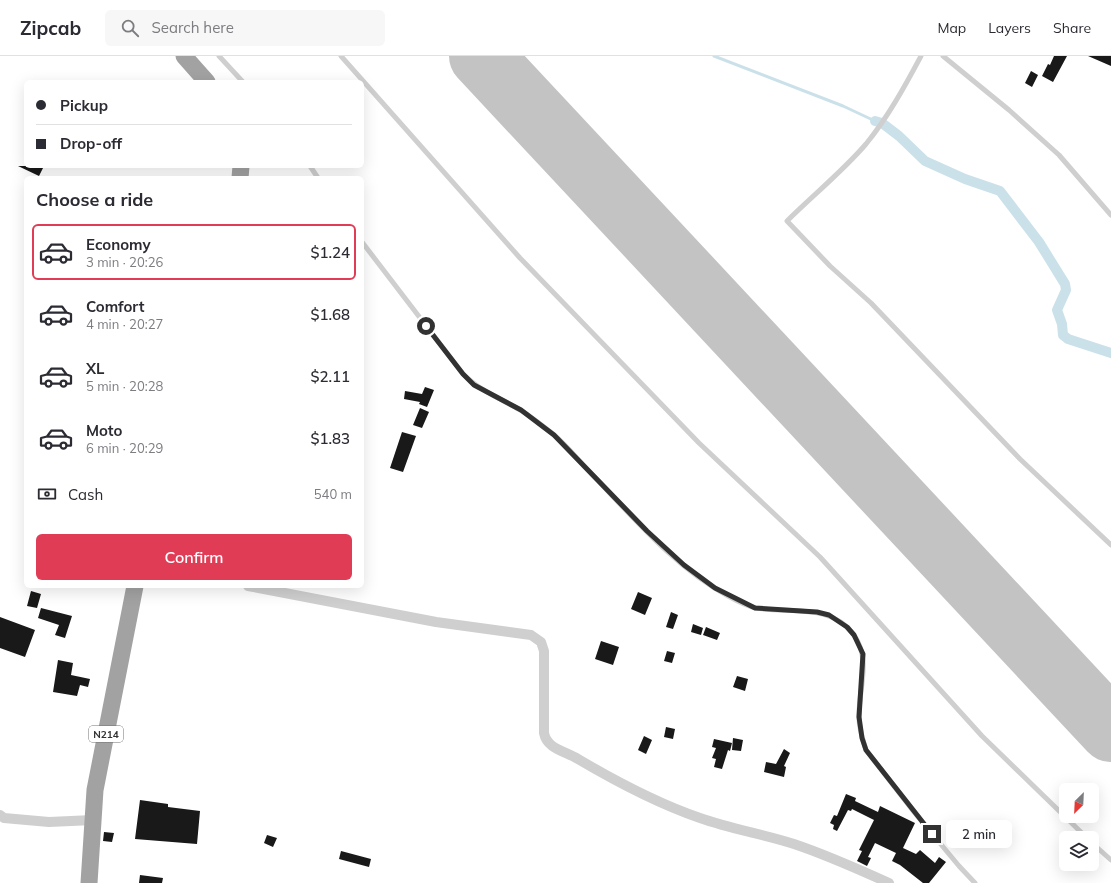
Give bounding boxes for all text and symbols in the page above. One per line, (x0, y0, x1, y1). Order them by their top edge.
search box (105, 10, 385, 46)
text: Zipcab (20, 16, 81, 40)
icon: search (119, 17, 141, 39)
text: Search here (151, 18, 234, 37)
text: Map (937, 19, 966, 37)
text: Layers (988, 19, 1031, 37)
text: Share (1053, 19, 1091, 37)
text: Pickup (60, 96, 108, 115)
text: Drop-off (60, 134, 122, 153)
text: Choose a ride (36, 188, 153, 211)
icon: car (38, 234, 74, 270)
text: Economy (86, 235, 151, 254)
text: $1.24 (310, 243, 350, 262)
text: 3 min · 20:26 (86, 254, 163, 270)
icon: car (38, 296, 74, 332)
text: Comfort (86, 297, 144, 316)
text: $1.68 (310, 305, 350, 324)
text: 4 min · 20:27 (86, 316, 163, 332)
route start (417, 317, 435, 335)
icon: car (38, 358, 74, 394)
text: XL (86, 359, 104, 378)
text: $2.11 (310, 367, 350, 386)
text: 5 min · 20:28 (86, 378, 163, 394)
icon: car (38, 420, 74, 456)
text: Moto (86, 421, 122, 440)
text: $1.83 (310, 429, 350, 448)
text: 6 min · 20:29 (86, 440, 163, 456)
icon: cash (36, 483, 58, 505)
text: Cash (68, 485, 103, 504)
text: 540 m (314, 486, 352, 502)
button: Confirm (36, 534, 352, 580)
road number: N214 (89, 726, 123, 742)
north arrow (1059, 783, 1099, 823)
map controls (1059, 783, 1099, 871)
callout: 2 min (946, 820, 1012, 848)
route end (923, 825, 941, 843)
text: 2 min (962, 826, 996, 842)
button: layers (1059, 831, 1099, 871)

